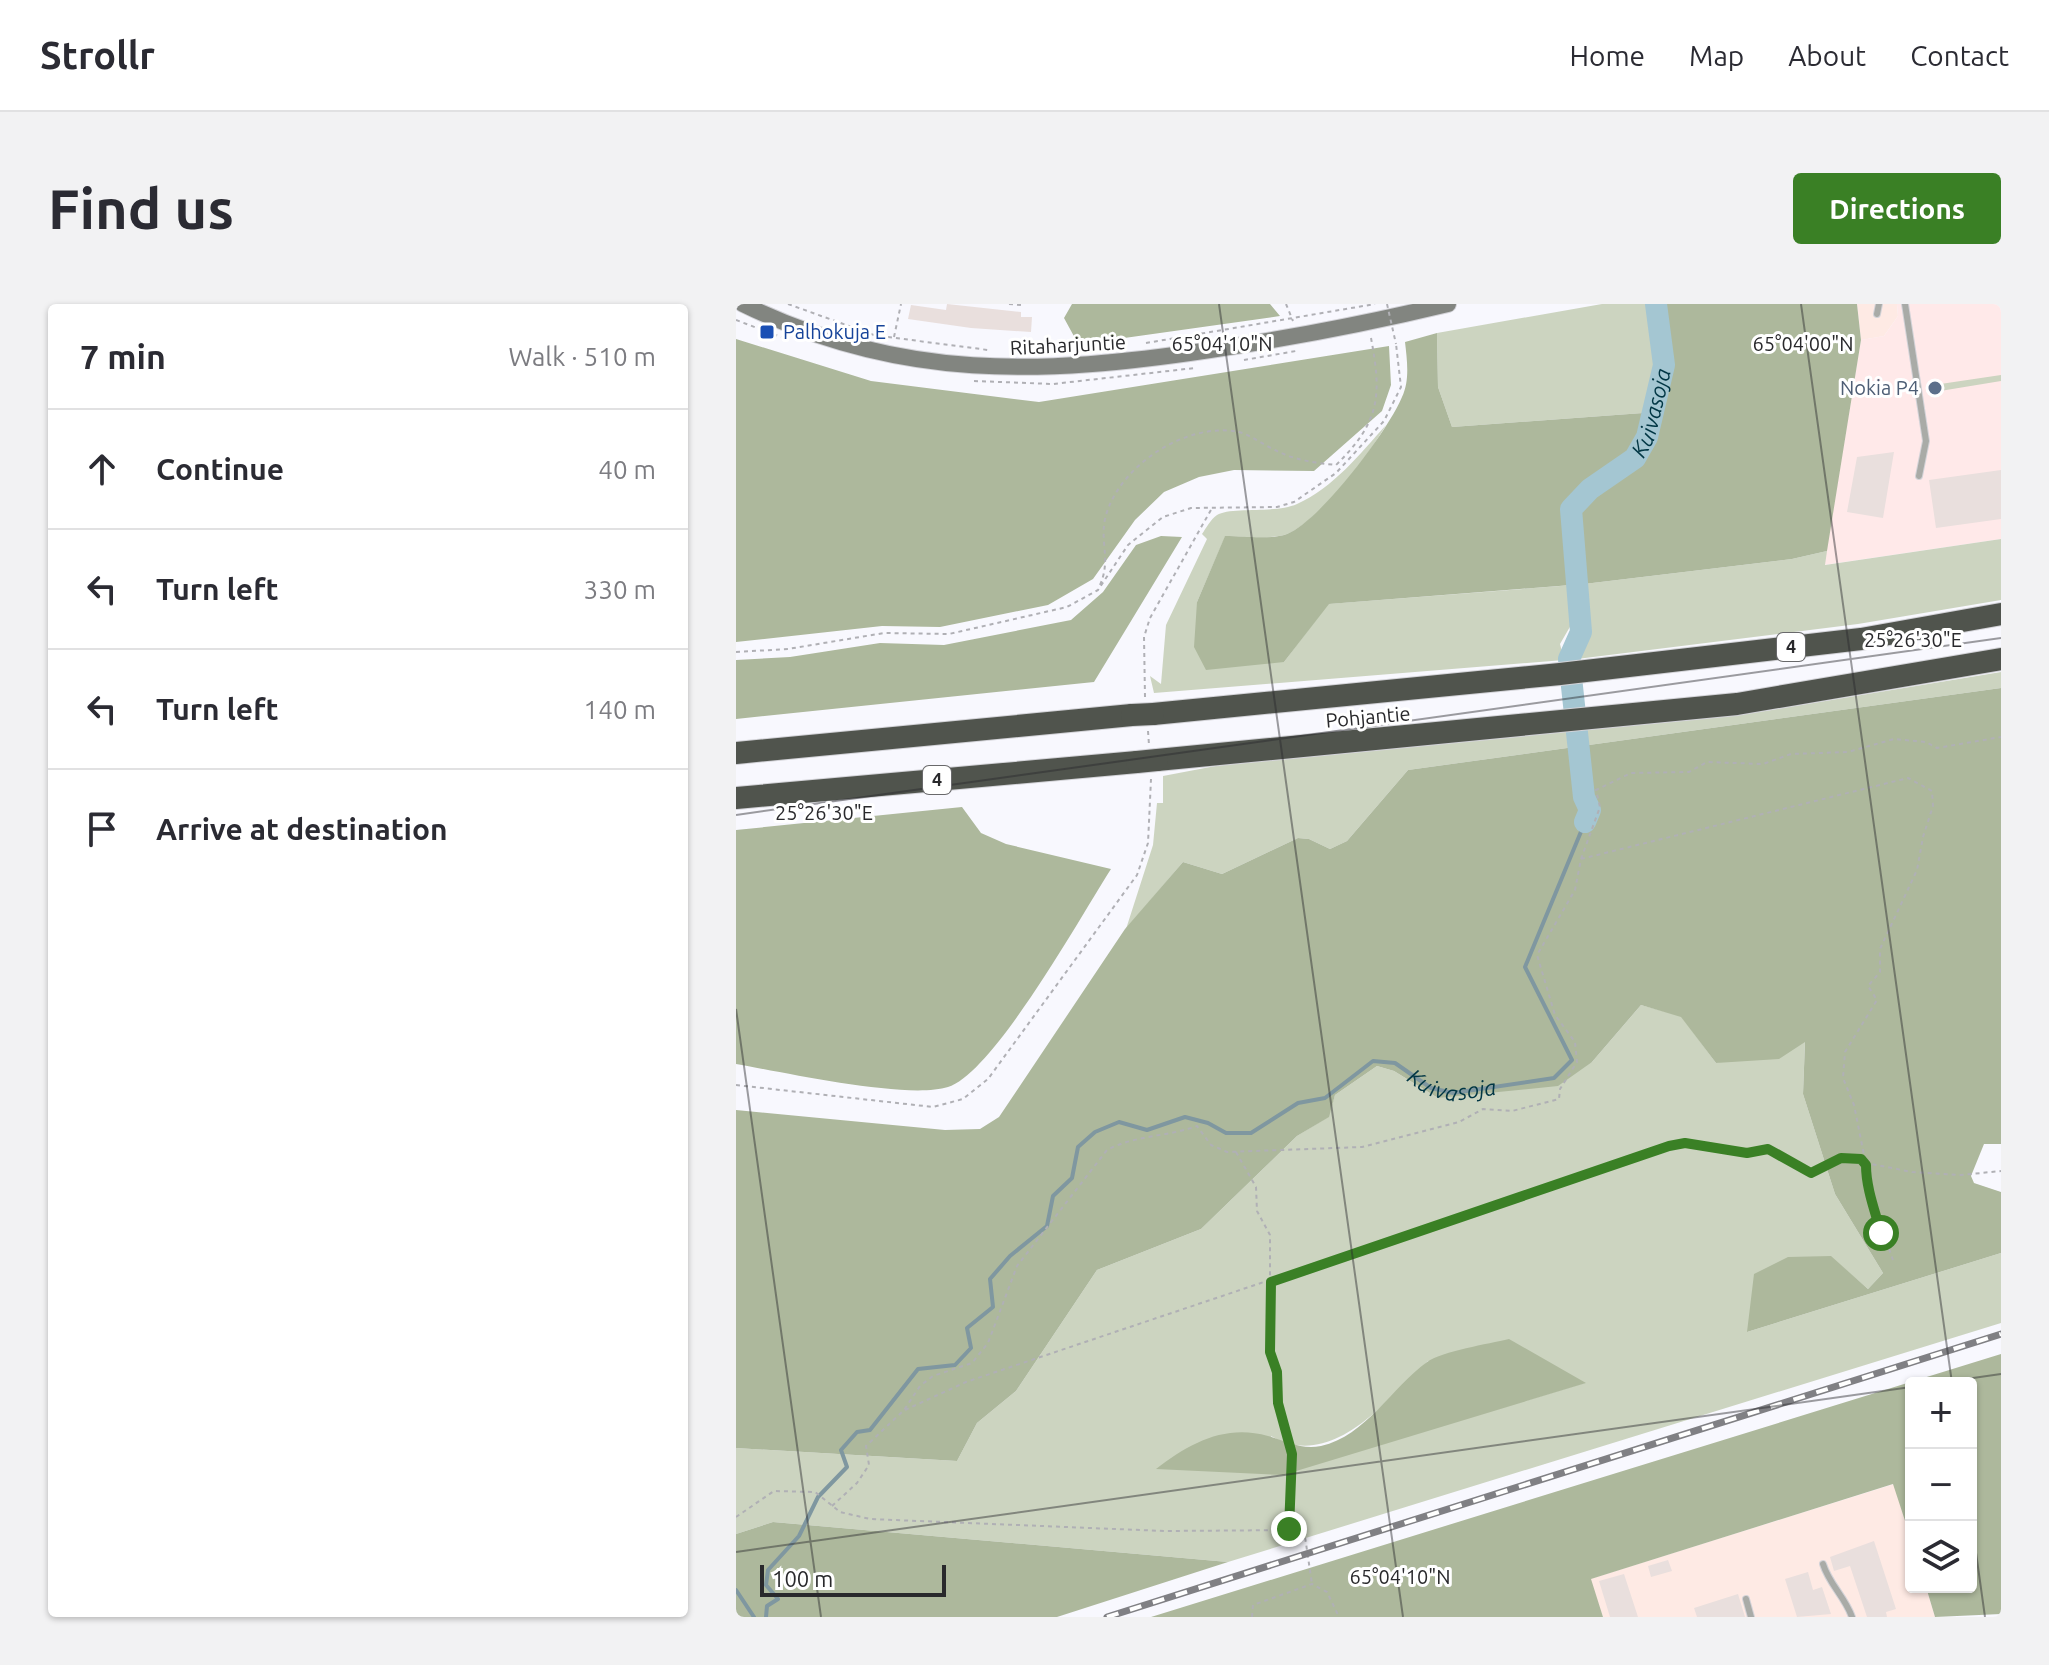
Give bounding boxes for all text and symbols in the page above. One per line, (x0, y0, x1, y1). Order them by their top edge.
text: Strollr (40, 34, 155, 76)
text: Home (1570, 40, 1645, 71)
text: Map (1689, 40, 1744, 71)
text: About (1788, 40, 1866, 71)
text: Contact (1910, 40, 2009, 71)
button: Directions (1793, 173, 2001, 244)
text: Find us (48, 177, 234, 240)
place label: Palhokuja E (783, 320, 886, 343)
marker: Palhokuja E (758, 323, 776, 341)
street label: Ritaharjuntie (1009, 330, 1127, 359)
text: 65°04'10"N (1171, 332, 1273, 355)
text: 65°04'00"N (1752, 332, 1854, 355)
text: 7 min (80, 337, 166, 375)
text: Walk · 510 m (508, 342, 656, 371)
water label: Kuivasoja (1625, 366, 1675, 461)
place label: Nokia P4 (1840, 376, 1919, 399)
marker: Nokia P4 (1926, 379, 1944, 397)
icon: ahead (80, 447, 124, 491)
text: Continue (156, 452, 284, 486)
text: 40 m (598, 455, 656, 484)
icon: left (80, 567, 124, 611)
text: Turn left (156, 572, 278, 606)
text: 330 m (584, 575, 656, 604)
text: 25°26'30"E (1864, 628, 1962, 651)
road number: 4 (1777, 633, 1805, 661)
icon: left (80, 687, 124, 731)
text: Turn left (156, 692, 278, 726)
text: 140 m (584, 695, 656, 724)
street label: Pohjantie (1325, 701, 1411, 732)
road number: 4 (923, 766, 951, 794)
text: 25°26'30"E (775, 801, 873, 824)
icon: arrive (80, 807, 124, 851)
text: Arrive at destination (156, 812, 448, 846)
water label: Kuivasoja (1403, 1063, 1498, 1106)
route start (1863, 1215, 1899, 1251)
map controls (1905, 1377, 1977, 1593)
button: + (1905, 1377, 1977, 1449)
button: − (1905, 1449, 1977, 1521)
route end (1271, 1511, 1307, 1547)
button: layers (1905, 1521, 1977, 1593)
scale bar (760, 1561, 946, 1597)
text: 65°04'10"N (1349, 1565, 1451, 1588)
text: 100 m (772, 1566, 833, 1591)

